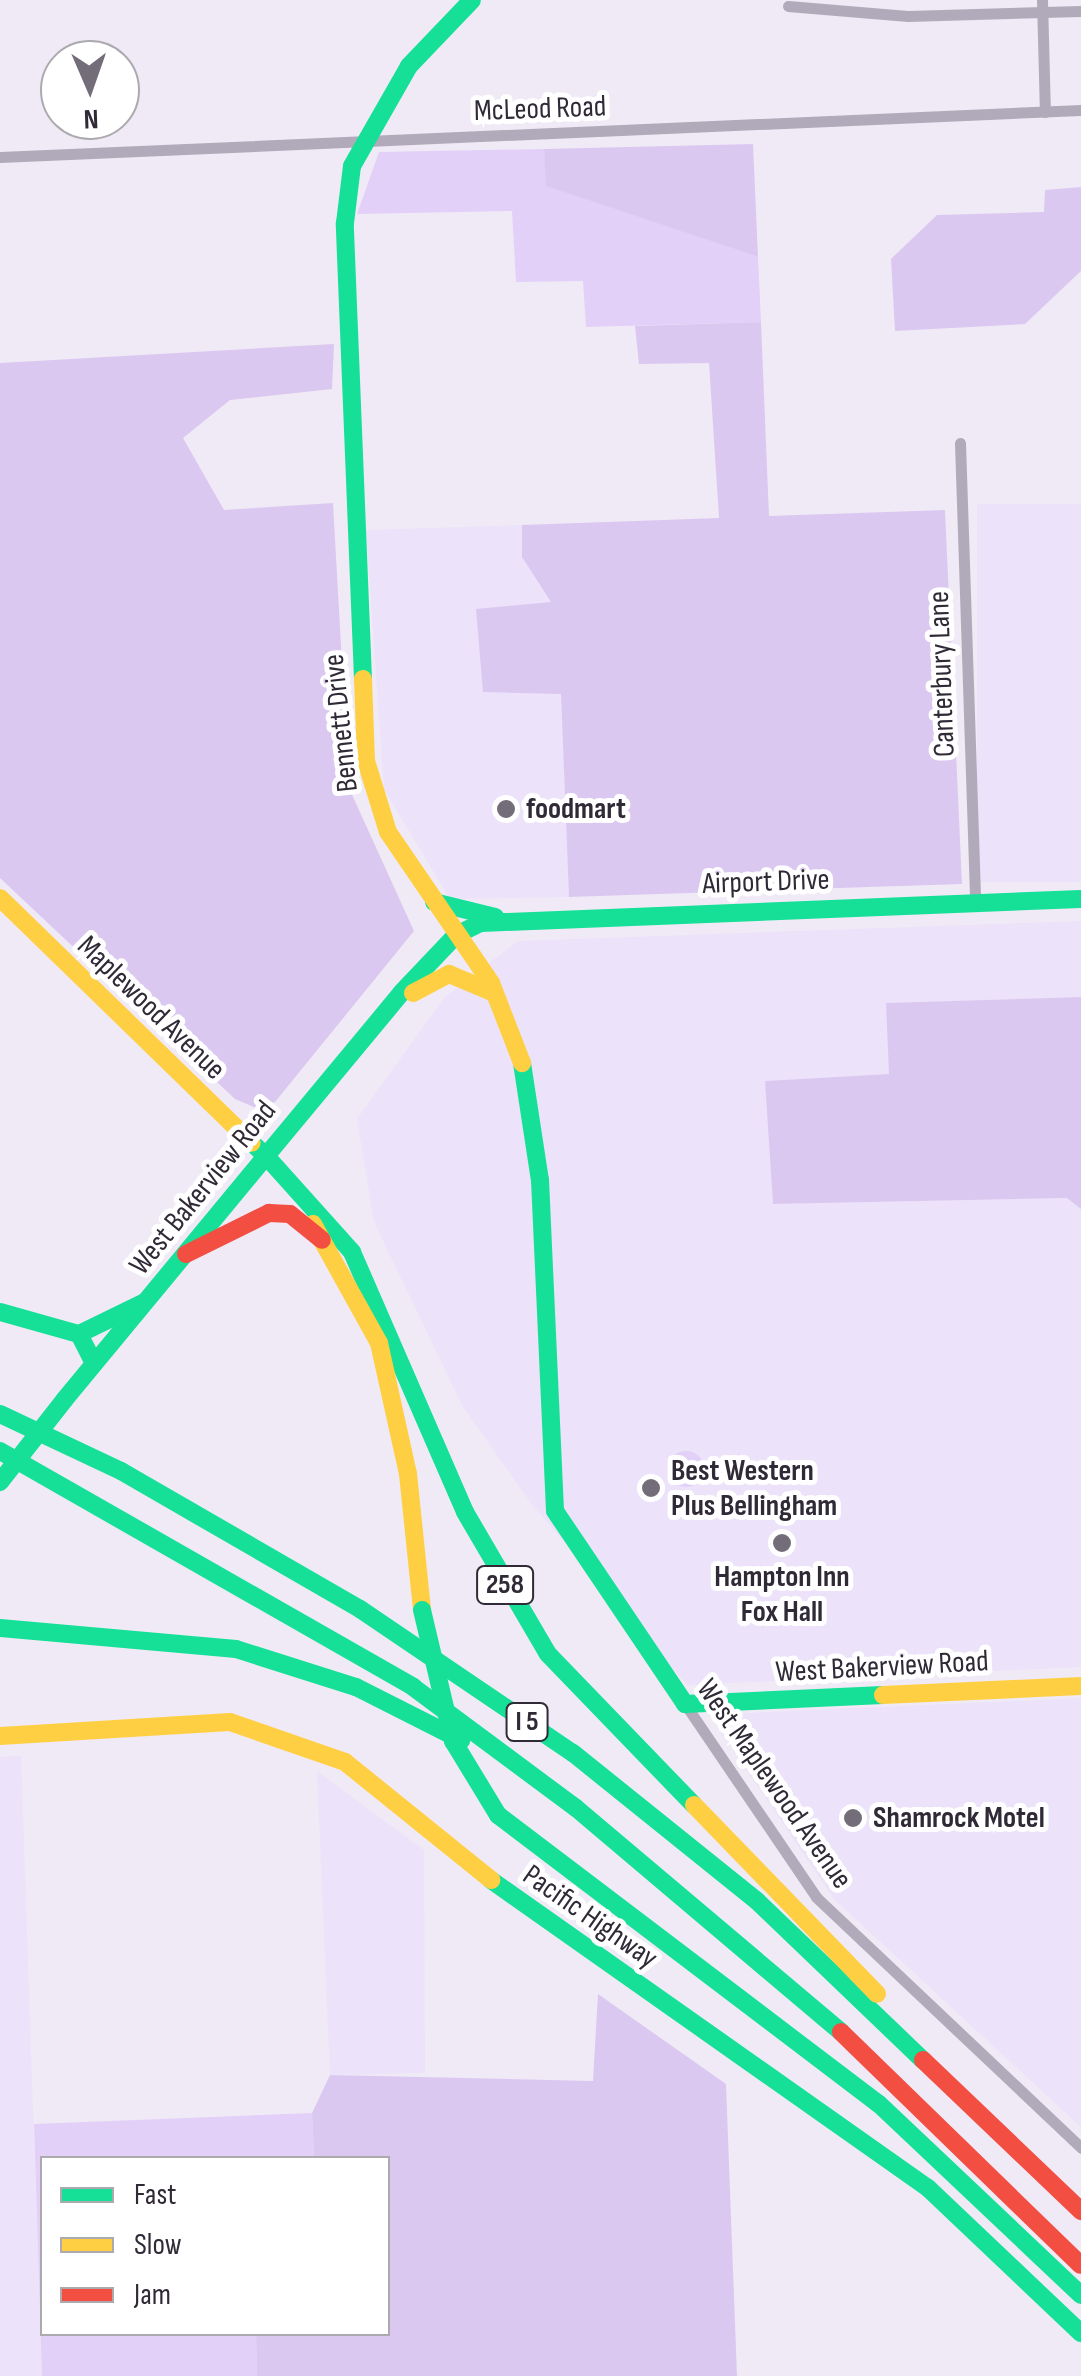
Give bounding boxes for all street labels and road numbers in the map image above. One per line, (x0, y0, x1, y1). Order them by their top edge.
street label: McLeod Road (473, 89, 607, 129)
street label: Canterbury Lane (921, 590, 963, 758)
street label: Bennett Drive (316, 652, 366, 794)
street label: Airport Drive (702, 862, 830, 902)
street label: Maplewood Avenue (70, 929, 232, 1087)
street label: West Bakerview Road (122, 1094, 284, 1282)
road number: 258 (475, 1562, 535, 1608)
street label: West Bakerview Road (775, 1643, 989, 1691)
street label: West Maplewood Avenue (688, 1672, 860, 1896)
road number: I 5 (504, 1699, 550, 1745)
street label: Pacific Highway (516, 1857, 664, 1977)

